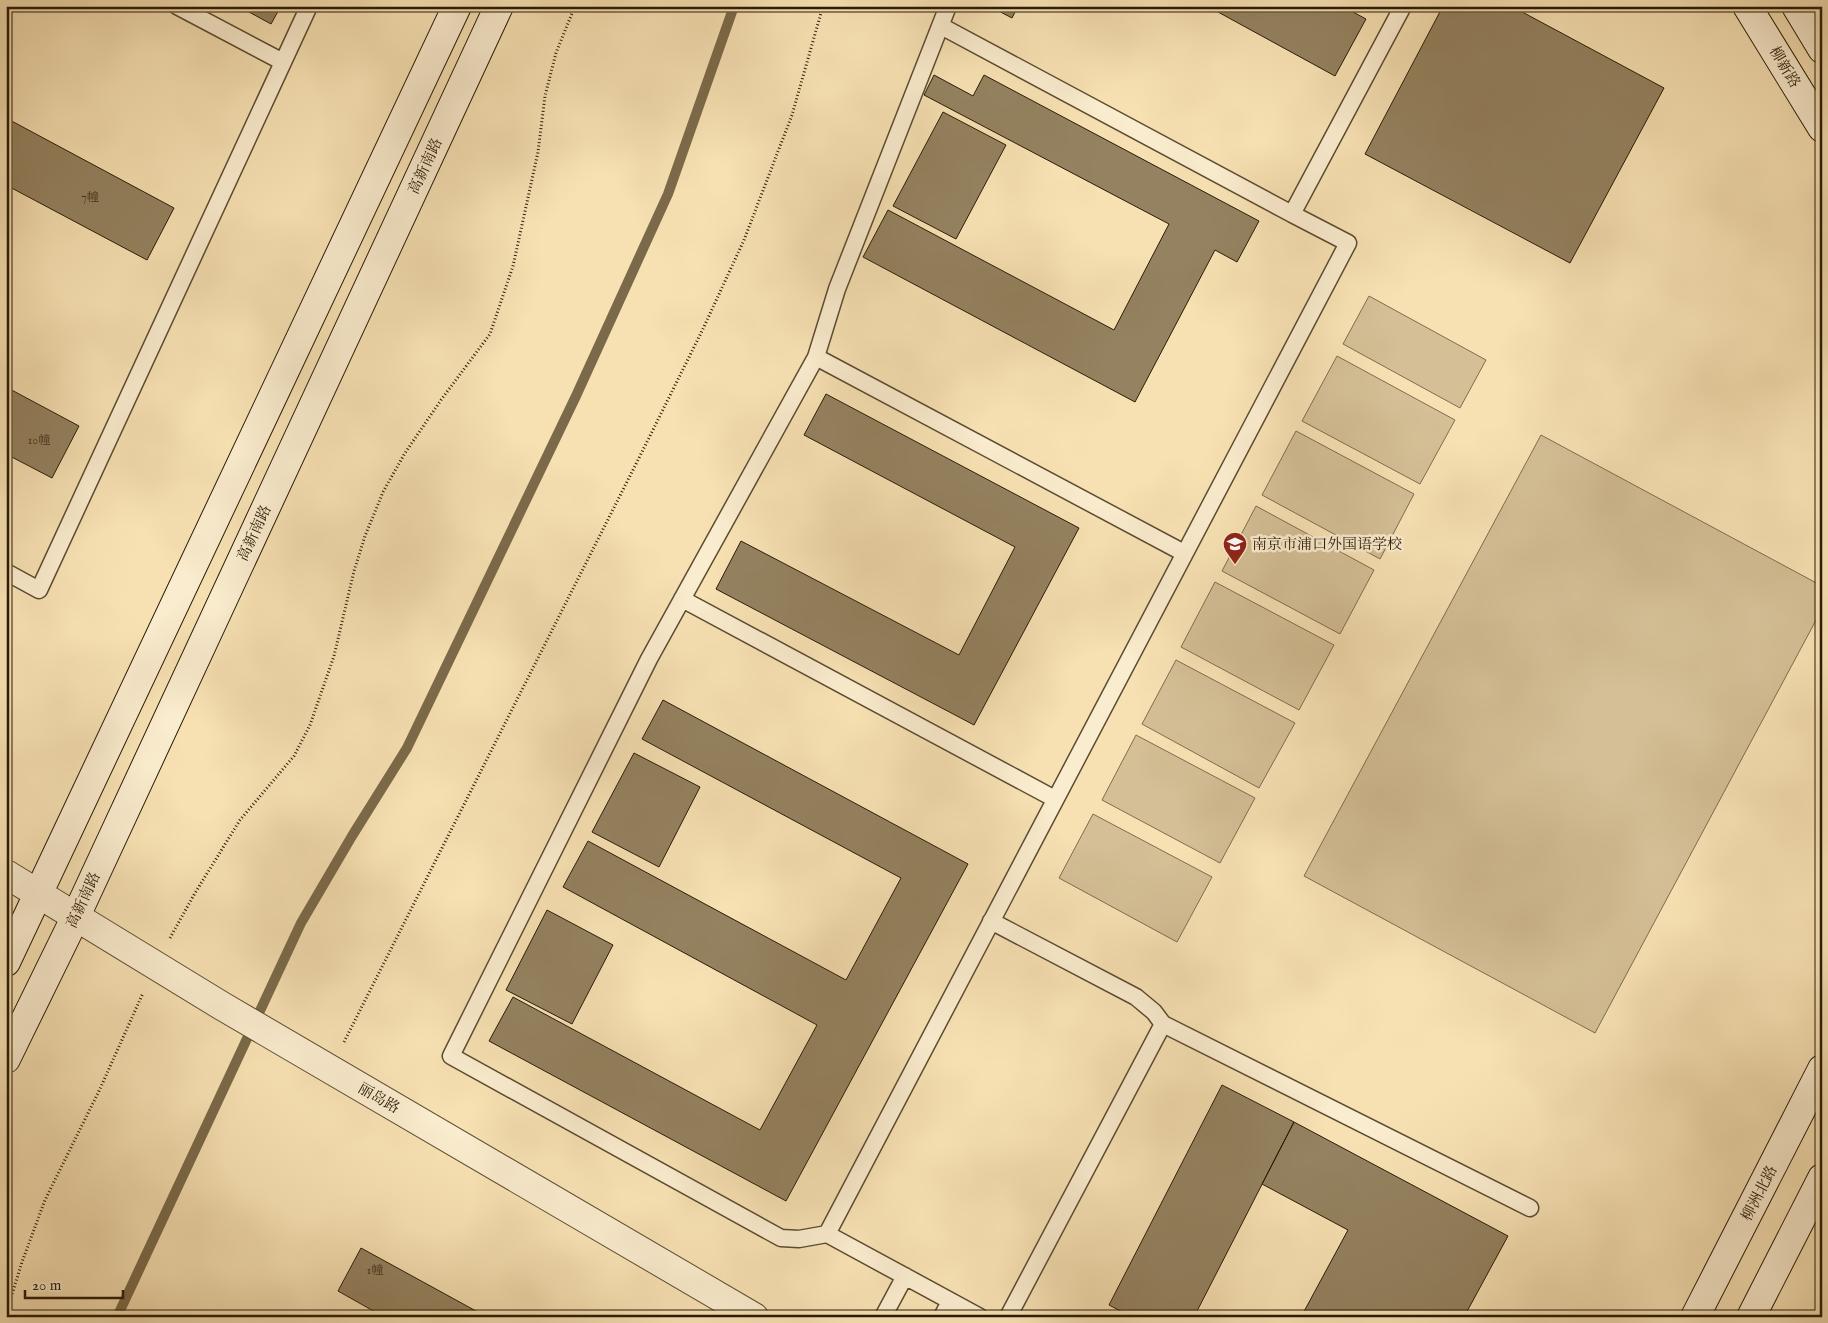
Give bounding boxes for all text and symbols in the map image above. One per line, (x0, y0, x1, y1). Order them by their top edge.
street label: 柳新路 (1765, 43, 1804, 91)
street label: 高新南路 (404, 135, 447, 197)
house number: 7幢 (81, 190, 99, 205)
house number: 10幢 (28, 433, 50, 448)
street label: 高新南路 (233, 502, 276, 564)
school or university icon: 南京市浦口外国语学校 (1222, 531, 1248, 565)
place label: 南京市浦口外国语学校 (1252, 535, 1402, 554)
street label: 高新南路 (62, 869, 105, 931)
street label: 丽岛路 (355, 1079, 403, 1118)
street label: 柳洲北路 (1737, 1162, 1782, 1224)
house number: 1幢 (367, 1263, 383, 1278)
scale bar (25, 1268, 122, 1300)
text: 20 m (32, 1276, 62, 1295)

